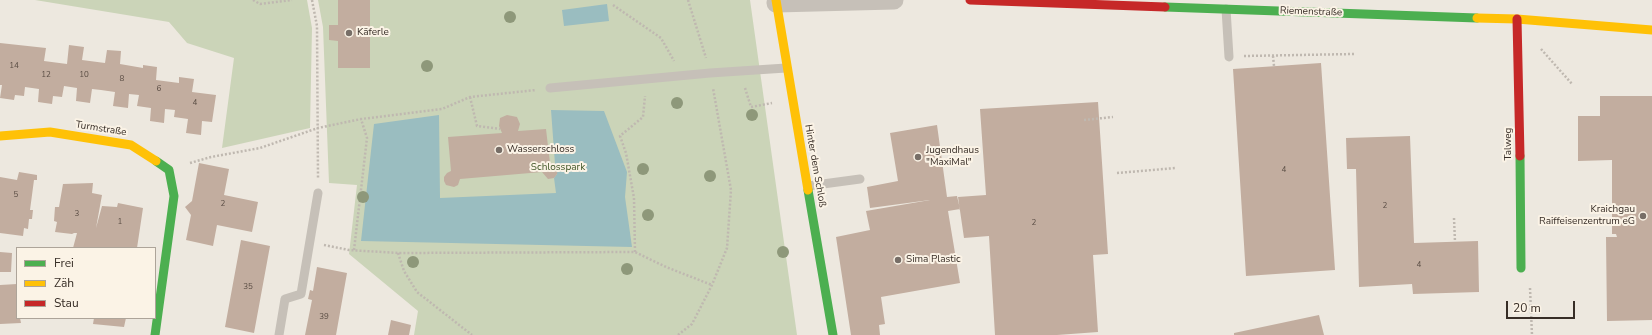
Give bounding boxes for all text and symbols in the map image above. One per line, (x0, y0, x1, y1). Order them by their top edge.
street label: Riemenstraße (1280, 5, 1342, 19)
place label: Käferle (357, 27, 389, 39)
marker: Käferle (344, 28, 354, 38)
house number: 14 (9, 61, 19, 71)
house number: 12 (41, 70, 51, 80)
house number: 10 (79, 70, 89, 80)
house number: 8 (120, 74, 124, 84)
house number: 6 (157, 84, 161, 94)
house number: 4 (193, 98, 197, 108)
street label: Turmstraße (75, 119, 127, 139)
street label: Hinter dem Schloß (802, 124, 828, 208)
street label: Talweg (1503, 128, 1515, 160)
place label: Wasserschloss (507, 144, 574, 156)
marker: Wasserschloss (494, 145, 504, 155)
place label: Jugendhaus "MaxiMal" (926, 145, 979, 168)
marker: Jugendhaus "MaxiMal" (913, 152, 923, 162)
park label: Schlosspark (531, 162, 585, 174)
house number: 4 (1282, 165, 1286, 175)
house number: 5 (14, 190, 18, 200)
house number: 2 (221, 199, 225, 209)
house number: 2 (1383, 201, 1387, 211)
place label: Kraichgau Raiffeisenzentrum eG (1539, 204, 1635, 228)
house number: 3 (75, 209, 79, 219)
marker: Kraichgau Raiffeisenzentrum eG (1638, 211, 1648, 221)
house number: 1 (118, 217, 122, 227)
house number: 2 (1032, 218, 1036, 228)
legend (16, 247, 156, 319)
place label: Sima Plastic (906, 254, 961, 266)
text: Frei (54, 255, 74, 271)
marker: Sima Plastic (893, 255, 903, 265)
house number: 4 (1417, 260, 1421, 270)
text: Zäh (54, 275, 74, 291)
house number: 35 (243, 282, 253, 292)
scale bar (1508, 293, 1577, 319)
text: Stau (54, 295, 79, 311)
text: 20 m (1513, 300, 1541, 316)
house number: 39 (319, 312, 329, 322)

